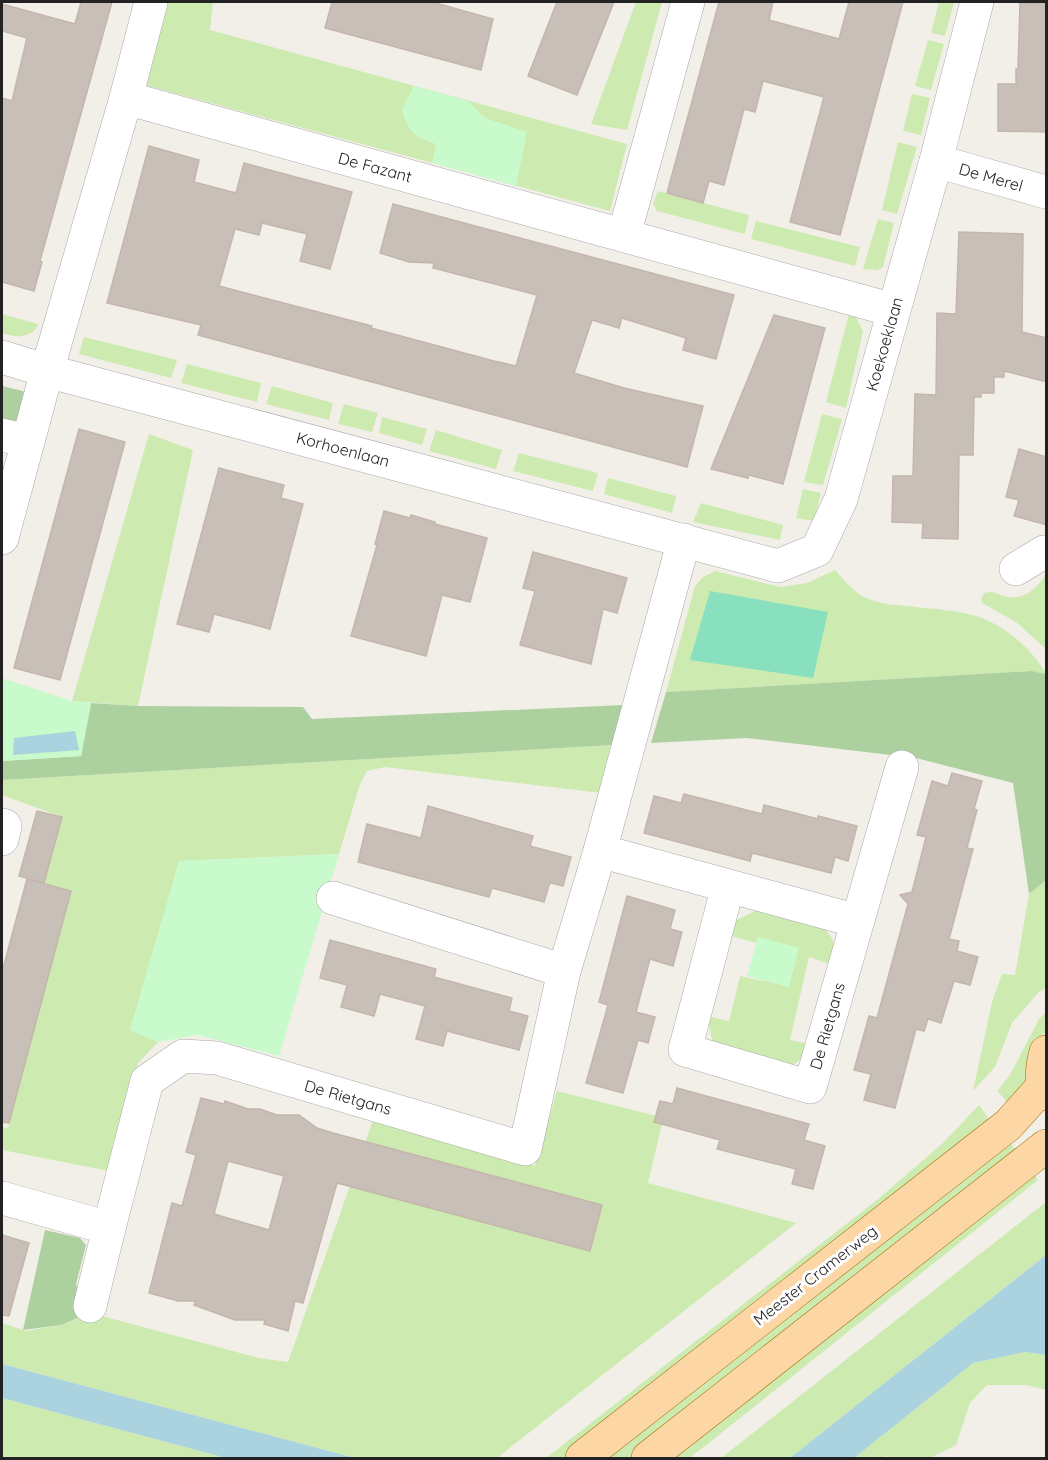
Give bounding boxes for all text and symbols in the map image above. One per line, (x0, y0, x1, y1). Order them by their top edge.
street label: De Fazant (336, 148, 414, 186)
street label: De Merel (957, 158, 1025, 196)
street label: Koekoeklaan (861, 295, 907, 393)
street label: Korhoenlaan (294, 427, 392, 471)
street label: De Rietgans (805, 980, 849, 1072)
street label: De Rietgans (302, 1075, 394, 1119)
street label: Meester Cramerweg (749, 1221, 881, 1329)

